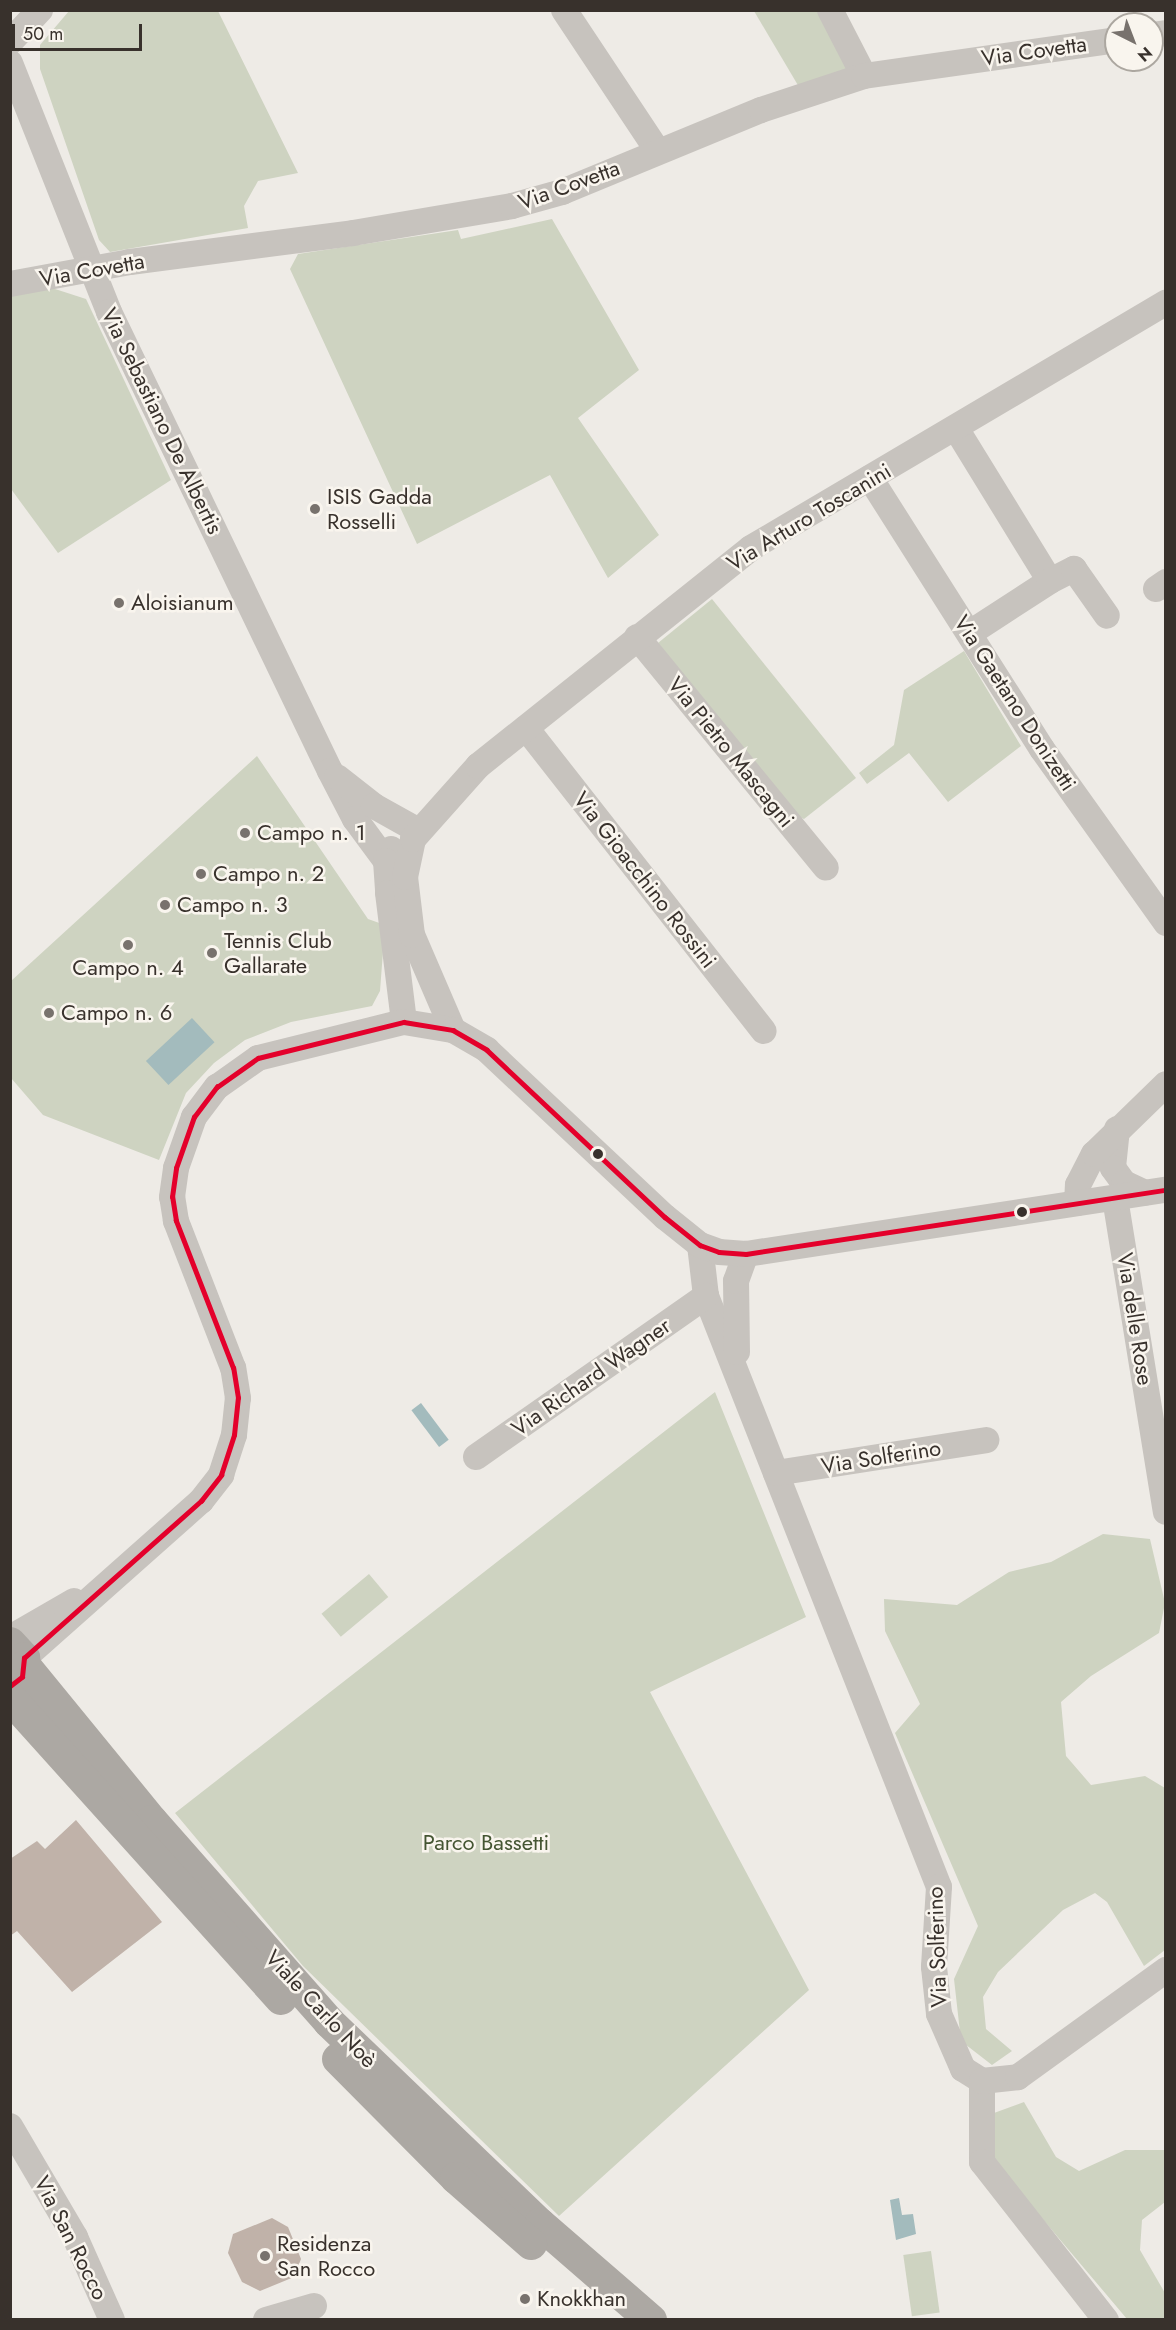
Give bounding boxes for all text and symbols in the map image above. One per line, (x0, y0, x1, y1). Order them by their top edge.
scale bar (15, 12, 146, 50)
north arrow (1104, 12, 1164, 72)
text: 50 m (23, 21, 63, 47)
street label: Via Covetta (980, 31, 1088, 71)
text: N (1133, 41, 1157, 67)
street label: Via Covetta (515, 154, 623, 216)
street label: Via Covetta (38, 248, 146, 292)
street label: Via Sebastiano De Albertis (96, 304, 228, 538)
street label: Via Arturo Toscanini (722, 458, 896, 576)
place label: ISIS Gadda Rosselli (327, 483, 432, 534)
marker: ISIS Gadda Rosselli (308, 502, 322, 516)
place label: Aloisianum (131, 590, 234, 616)
marker: Aloisianum (112, 596, 126, 610)
street label: Via Gaetano Donizetti (948, 610, 1082, 796)
street label: Via Pietro Mascagni (662, 671, 800, 833)
street label: Via Gioacchino Rossini (568, 787, 722, 973)
place label: Campo n. 1 (257, 820, 366, 846)
marker: Campo n. 1 (238, 826, 252, 840)
place label: Campo n. 2 (213, 861, 324, 887)
marker: Campo n. 2 (194, 867, 208, 881)
place label: Campo n. 3 (177, 892, 288, 918)
marker: Campo n. 3 (158, 898, 172, 912)
place label: Tennis Club Gallarate (224, 927, 332, 978)
marker: Campo n. 4 (121, 938, 135, 952)
marker: Tennis Club Gallarate (205, 946, 219, 960)
place label: Campo n. 4 (72, 955, 184, 981)
place label: Campo n. 6 (61, 1000, 172, 1026)
marker: Campo n. 6 (42, 1006, 56, 1020)
unlabelled marker (592, 1148, 604, 1160)
unlabelled marker (1016, 1206, 1028, 1218)
street label: Via delle Rose (1111, 1251, 1159, 1387)
street label: Via Richard Wagner (506, 1312, 676, 1442)
street label: Via Solferino (819, 1434, 943, 1480)
park label: Parco Bassetti (423, 1830, 549, 1856)
street label: Via Solferino (922, 1886, 952, 2008)
street label: Viale Carlo Noè (260, 1945, 382, 2073)
street label: Via San Rocco (28, 2172, 114, 2304)
place label: Residenza San Rocco (277, 2230, 375, 2282)
marker: Residenza San Rocco (258, 2249, 272, 2263)
place label: Knokkhan (537, 2286, 626, 2312)
marker: Knokkhan (518, 2292, 532, 2306)

